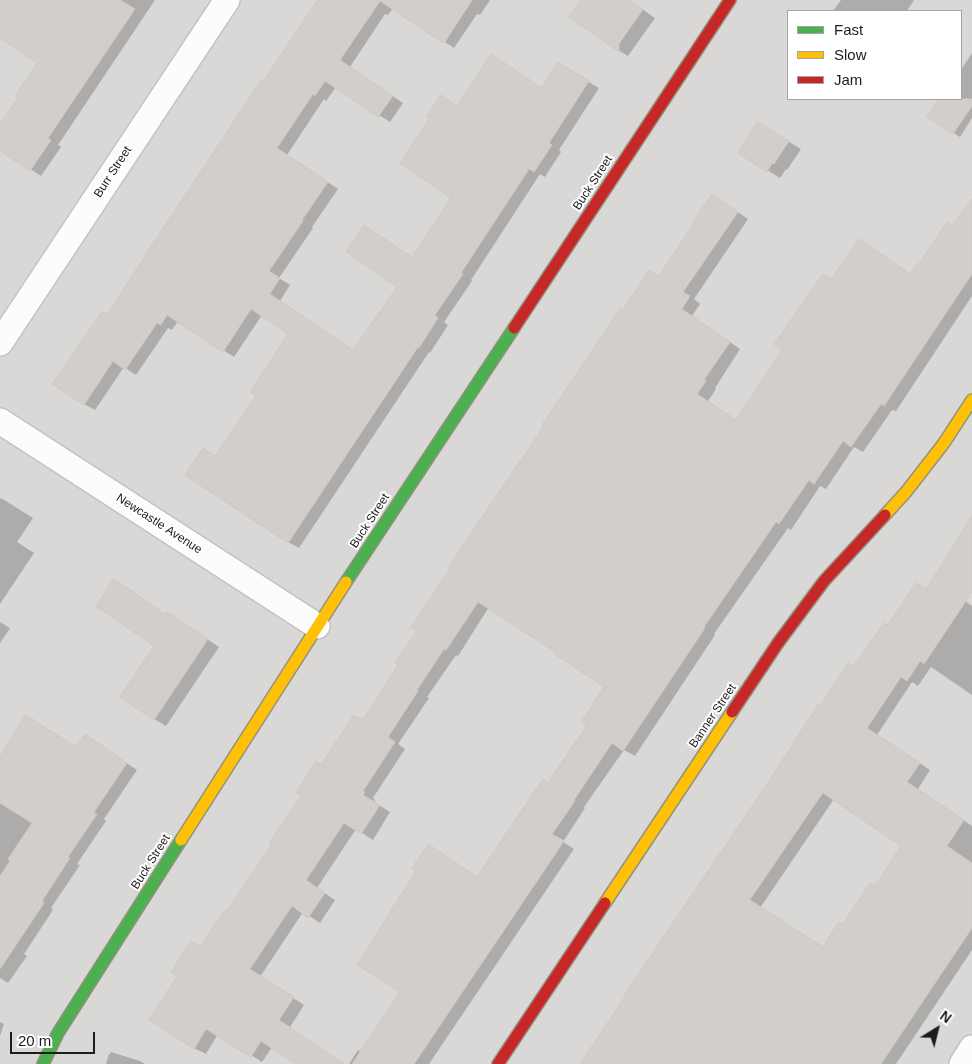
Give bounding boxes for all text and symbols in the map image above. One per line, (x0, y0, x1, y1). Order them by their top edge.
legend (787, 10, 962, 100)
text: Fast (834, 21, 863, 38)
text: Slow (834, 46, 867, 63)
text: Jam (834, 71, 862, 88)
street label: Burr Street (91, 144, 135, 200)
street label: Buck Street (570, 153, 616, 213)
street label: Newcastle Avenue (113, 491, 205, 557)
street label: Buck Street (347, 491, 393, 551)
street label: Banner Street (686, 681, 740, 751)
street label: Buck Street (128, 832, 174, 892)
north arrow (912, 1004, 962, 1054)
text: N (937, 1007, 955, 1026)
scale bar (12, 1022, 98, 1054)
text: 20 m (18, 1032, 51, 1049)

